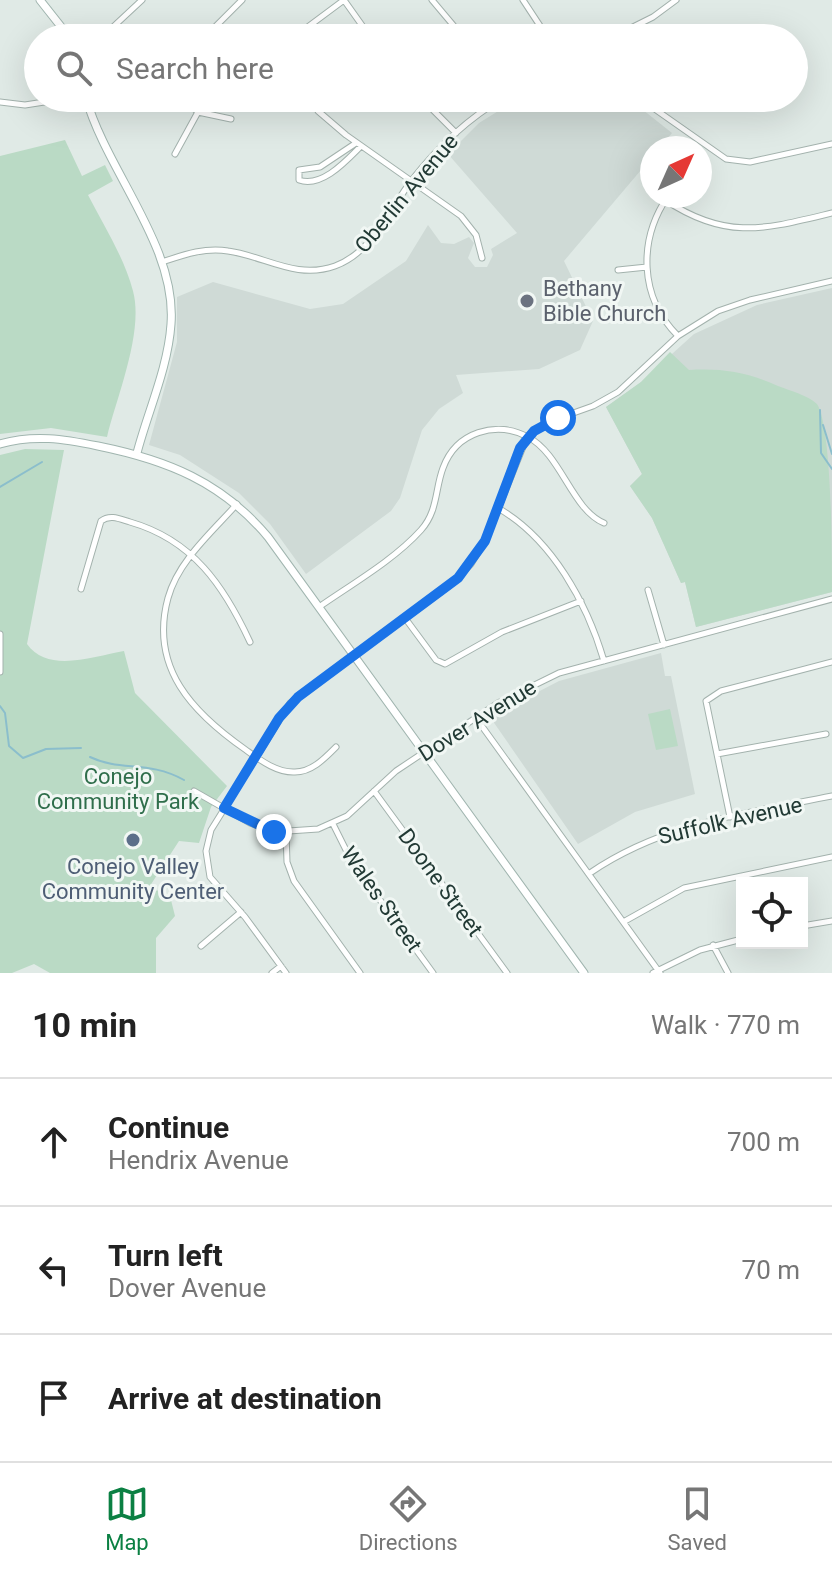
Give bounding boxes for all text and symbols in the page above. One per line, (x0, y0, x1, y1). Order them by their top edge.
search box (24, 24, 808, 112)
icon: search (52, 46, 96, 90)
text: Search here (116, 51, 274, 86)
street label: Oberlin Avenue (350, 129, 463, 258)
north arrow (640, 136, 712, 208)
place label: Bethany Bible Church (543, 276, 666, 326)
marker: Bethany Bible Church (518, 292, 536, 310)
route start (540, 400, 576, 436)
street label: Dover Avenue (414, 674, 541, 766)
park label: Conejo Community Park (37, 764, 200, 814)
street label: Suffolk Avenue (656, 792, 805, 849)
route end (256, 814, 292, 850)
street label: Doone Street (393, 824, 488, 941)
marker: Conejo Valley Community Center (124, 831, 142, 849)
street label: Wales Street (336, 842, 427, 957)
place label: Conejo Valley Community Center (42, 854, 225, 904)
map controls (736, 877, 808, 949)
button: locate (736, 877, 808, 949)
text: 10 min (32, 1005, 137, 1045)
text: Walk · 770 m (651, 1010, 800, 1040)
text: Continue (108, 1110, 229, 1145)
icon: ahead (32, 1120, 76, 1164)
text: 700 m (727, 1127, 800, 1157)
text: Hendrix Avenue (108, 1145, 289, 1175)
text: Turn left (108, 1238, 223, 1273)
icon: left (32, 1248, 76, 1292)
text: 70 m (742, 1255, 800, 1285)
text: Dover Avenue (108, 1273, 266, 1303)
icon: arrive (32, 1376, 76, 1420)
text: Arrive at destination (108, 1381, 382, 1416)
tab: Map (105, 1482, 149, 1555)
tab: Directions (359, 1482, 458, 1555)
tab: Saved (668, 1482, 727, 1555)

